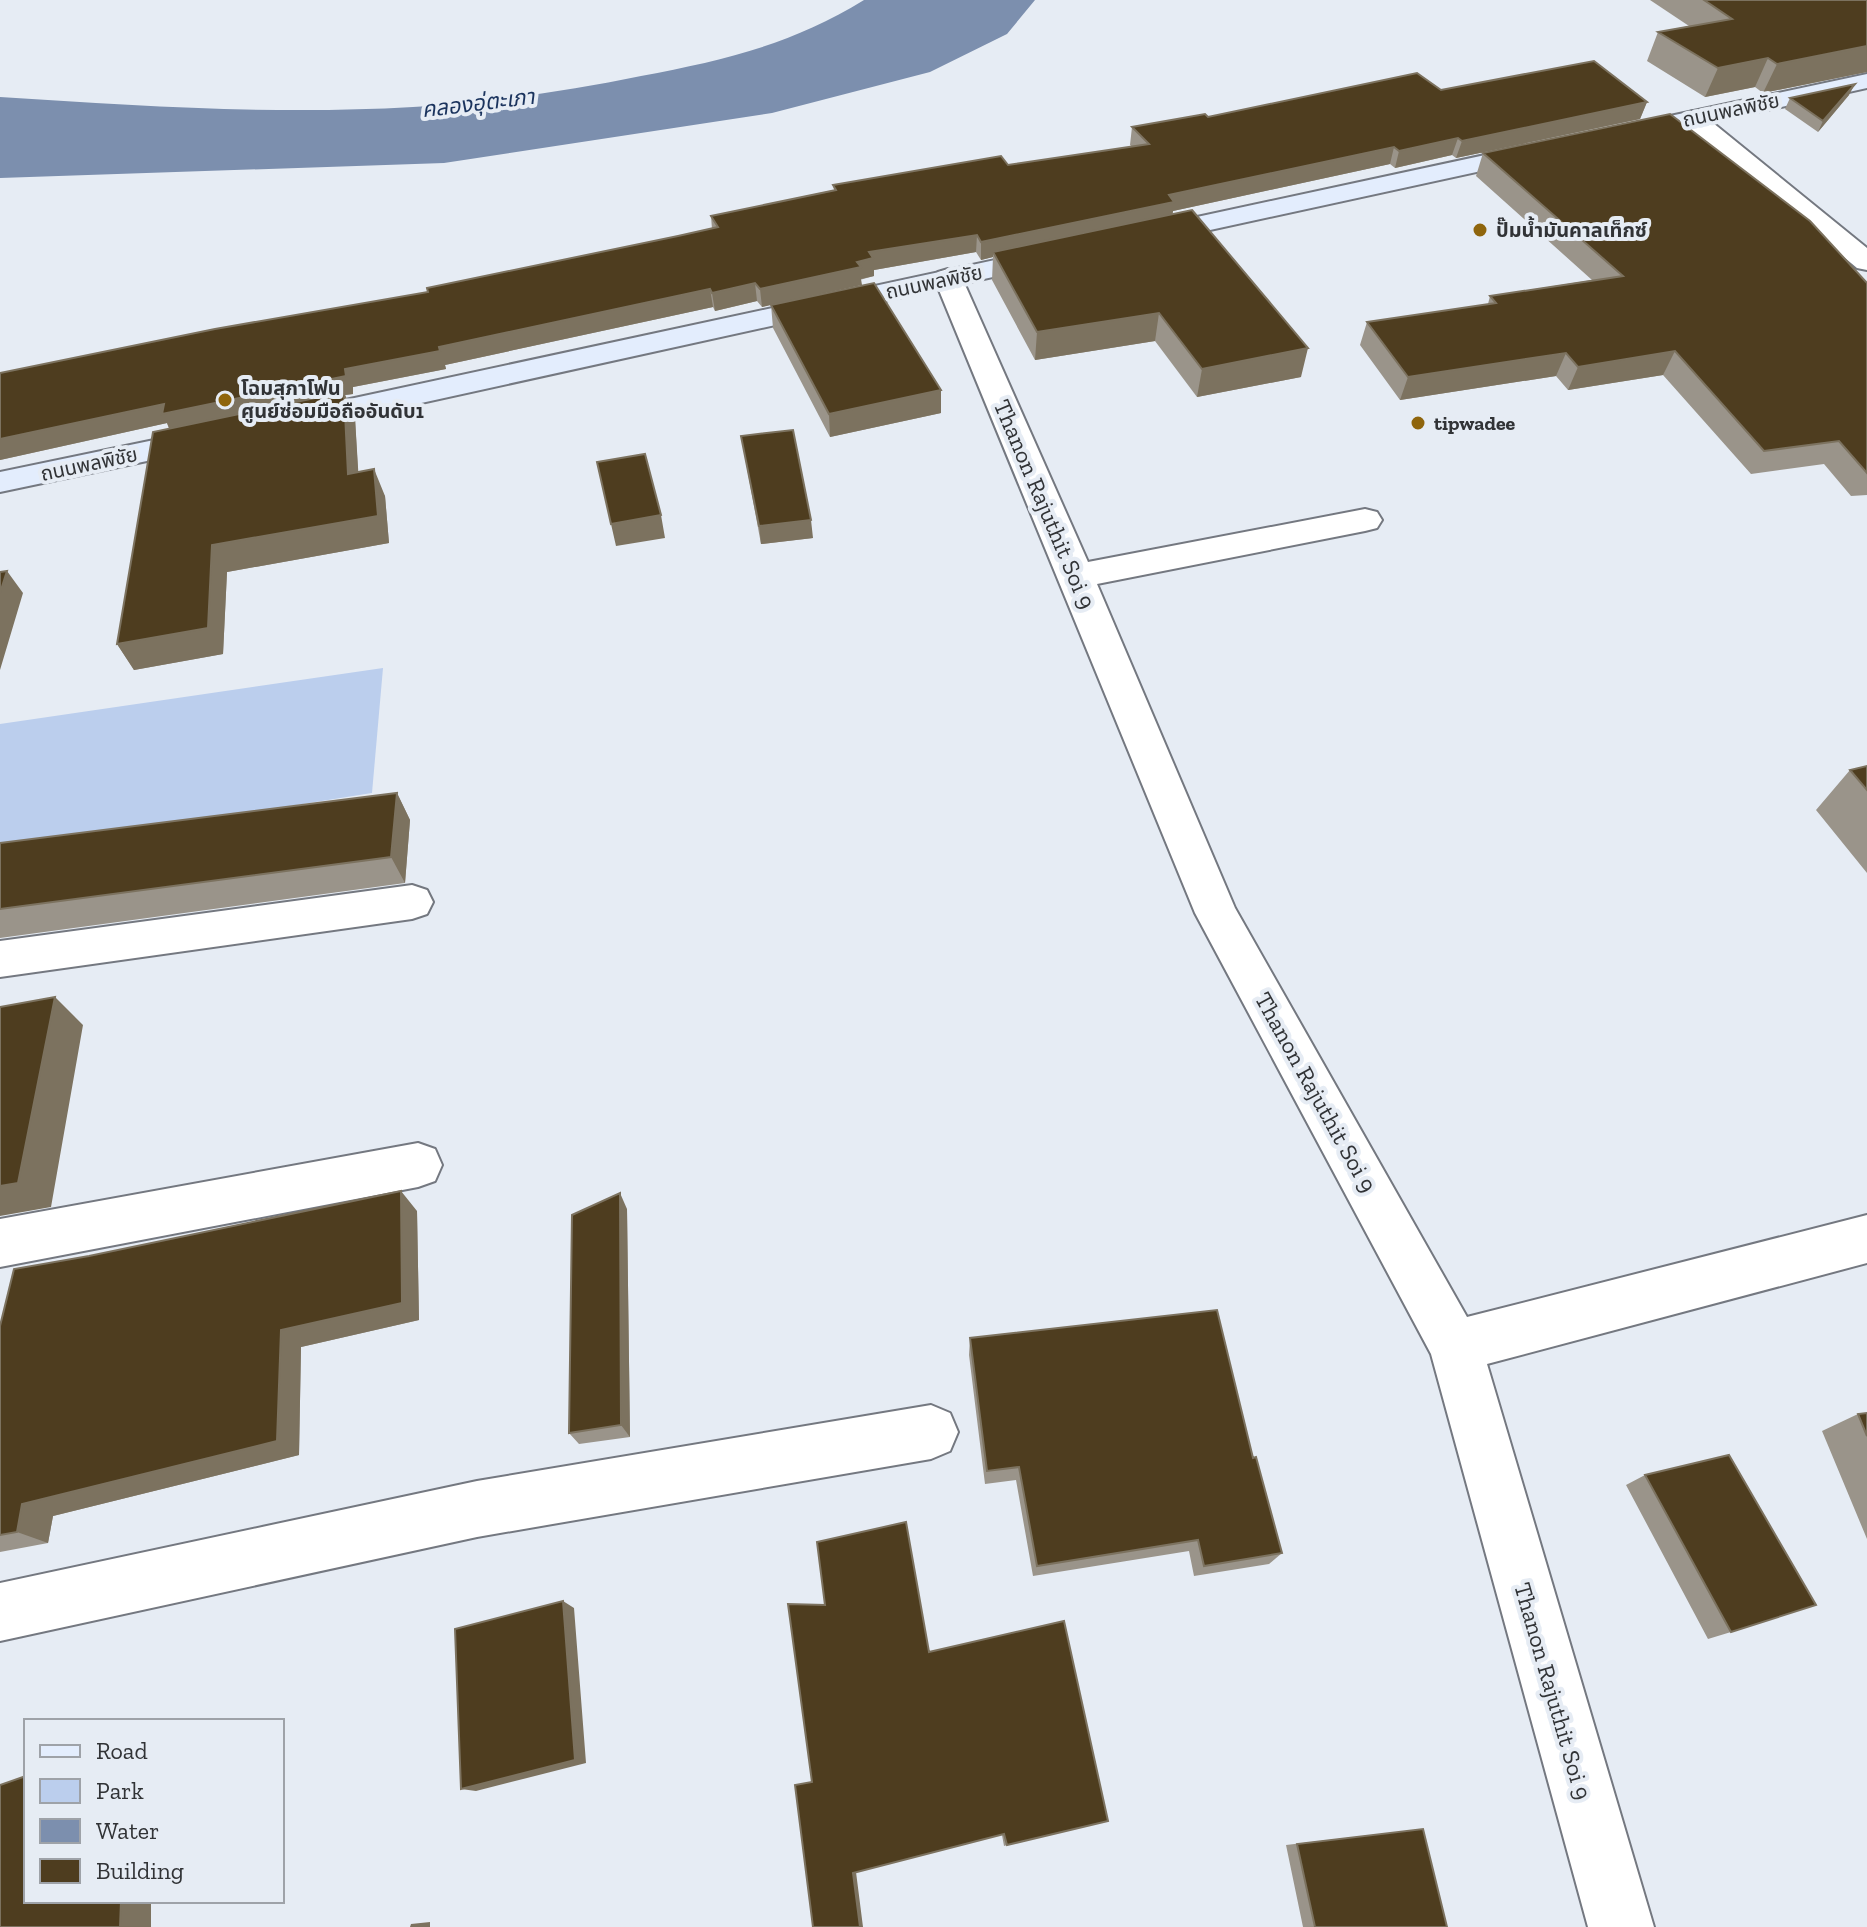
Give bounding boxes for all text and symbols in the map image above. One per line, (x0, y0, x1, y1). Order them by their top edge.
water label: คลองอุ่ตะเภา (420, 83, 537, 123)
street label: ถนนพลพิชัย (1680, 88, 1782, 132)
place label: ปั๊มน้ำมันคาลเท็กซ์ (1496, 216, 1647, 242)
marker: ปั๊มน้ำมันคาลเท็กซ์ (1471, 221, 1489, 239)
street label: ถนนพลพิชัย (883, 260, 985, 304)
place label: โฉมสุภาโฟน ศูนย์ซ่อมมือถืออันดับ1 (241, 376, 424, 423)
marker: โฉมสุภาโฟน ศูนย์ซ่อมมือถืออันดับ1 (216, 391, 234, 409)
street label: Thanon Rajuthit Soi 9 (988, 395, 1102, 613)
place label: tipwadee (1434, 411, 1516, 435)
marker: tipwadee (1409, 414, 1427, 432)
street label: ถนนพลพิชัย (38, 442, 140, 486)
street label: Thanon Rajuthit Soi 9 (1249, 987, 1383, 1197)
street label: Thanon Rajuthit Soi 9 (1508, 1579, 1598, 1803)
legend (24, 1719, 284, 1903)
text: Road (96, 1736, 148, 1765)
text: Park (96, 1776, 144, 1805)
text: Water (96, 1816, 159, 1845)
text: Building (96, 1856, 184, 1885)

